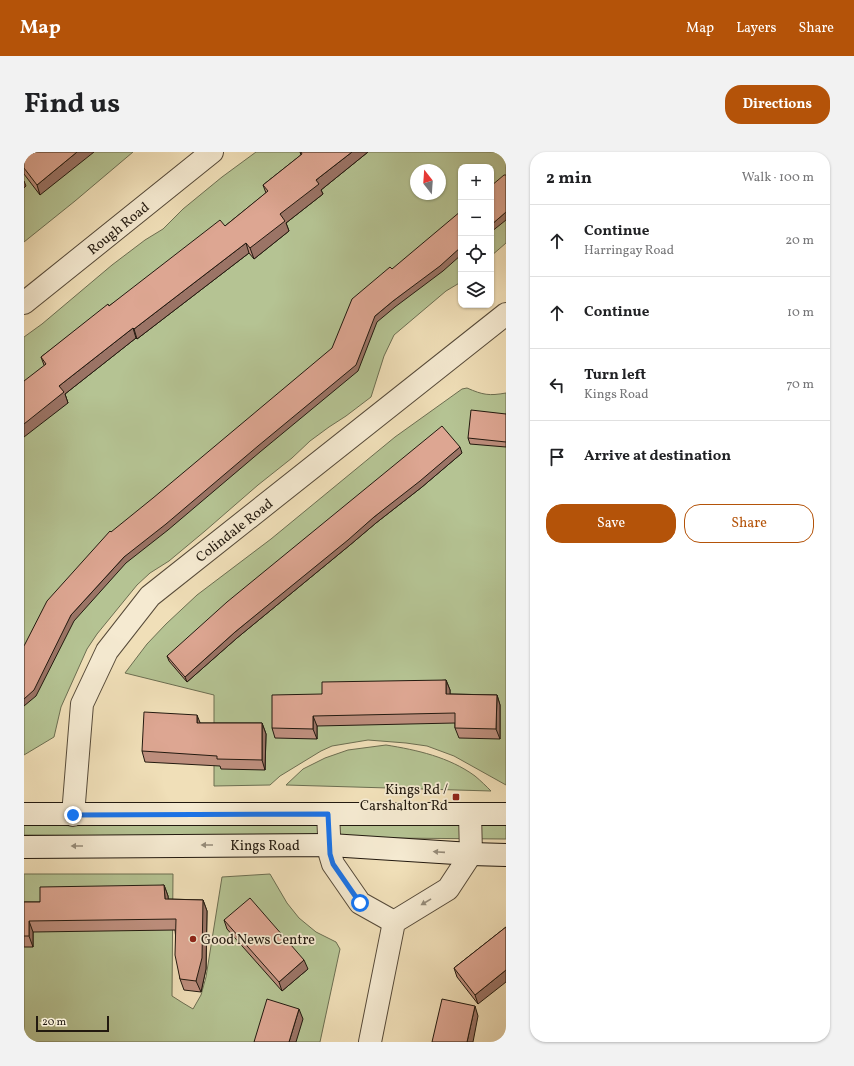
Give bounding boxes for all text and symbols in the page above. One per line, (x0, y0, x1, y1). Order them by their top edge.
text: Map (20, 15, 61, 41)
text: Map (686, 19, 714, 38)
text: Layers (736, 19, 776, 38)
text: Share (798, 19, 834, 38)
text: Find us (24, 85, 120, 124)
button: Directions (725, 85, 830, 124)
north arrow (410, 164, 446, 200)
map controls (458, 164, 494, 308)
button: + (458, 164, 494, 200)
text: 2 min (546, 167, 592, 190)
text: Walk · 100 m (742, 169, 814, 187)
street label: Rough Road (84, 198, 154, 260)
button: − (458, 200, 494, 236)
text: Continue (584, 221, 649, 242)
icon: ahead (546, 230, 568, 252)
text: 20 m (785, 232, 814, 250)
button: locate (458, 236, 494, 272)
text: Harringay Road (584, 242, 674, 260)
button: layers (458, 272, 494, 308)
icon: ahead (546, 302, 568, 324)
text: Continue (584, 302, 649, 323)
text: 10 m (787, 304, 814, 322)
text: Turn left (584, 365, 646, 386)
icon: left (546, 374, 568, 396)
text: 70 m (786, 376, 814, 394)
text: Kings Road (584, 386, 649, 404)
icon: arrive (546, 446, 568, 468)
text: Arrive at destination (584, 446, 731, 467)
street label: Colindale Road (192, 495, 278, 567)
button: Save (546, 504, 676, 543)
button: Share (684, 504, 814, 543)
place label: Kings Rd / Carshalton Rd (360, 781, 448, 816)
marker: Kings Rd / Carshalton Rd (451, 792, 461, 802)
route end (64, 806, 82, 824)
street label: Kings Road (230, 837, 300, 856)
one-way arrow (200, 842, 213, 848)
one-way arrow (70, 843, 83, 849)
one-way arrow (433, 849, 445, 856)
route start (351, 894, 369, 912)
one-way arrow (420, 899, 432, 906)
place label: Good News Centre (201, 931, 315, 950)
marker: Good News Centre (188, 934, 198, 944)
scale bar (36, 1014, 109, 1033)
text: 20 m (42, 1015, 66, 1030)

